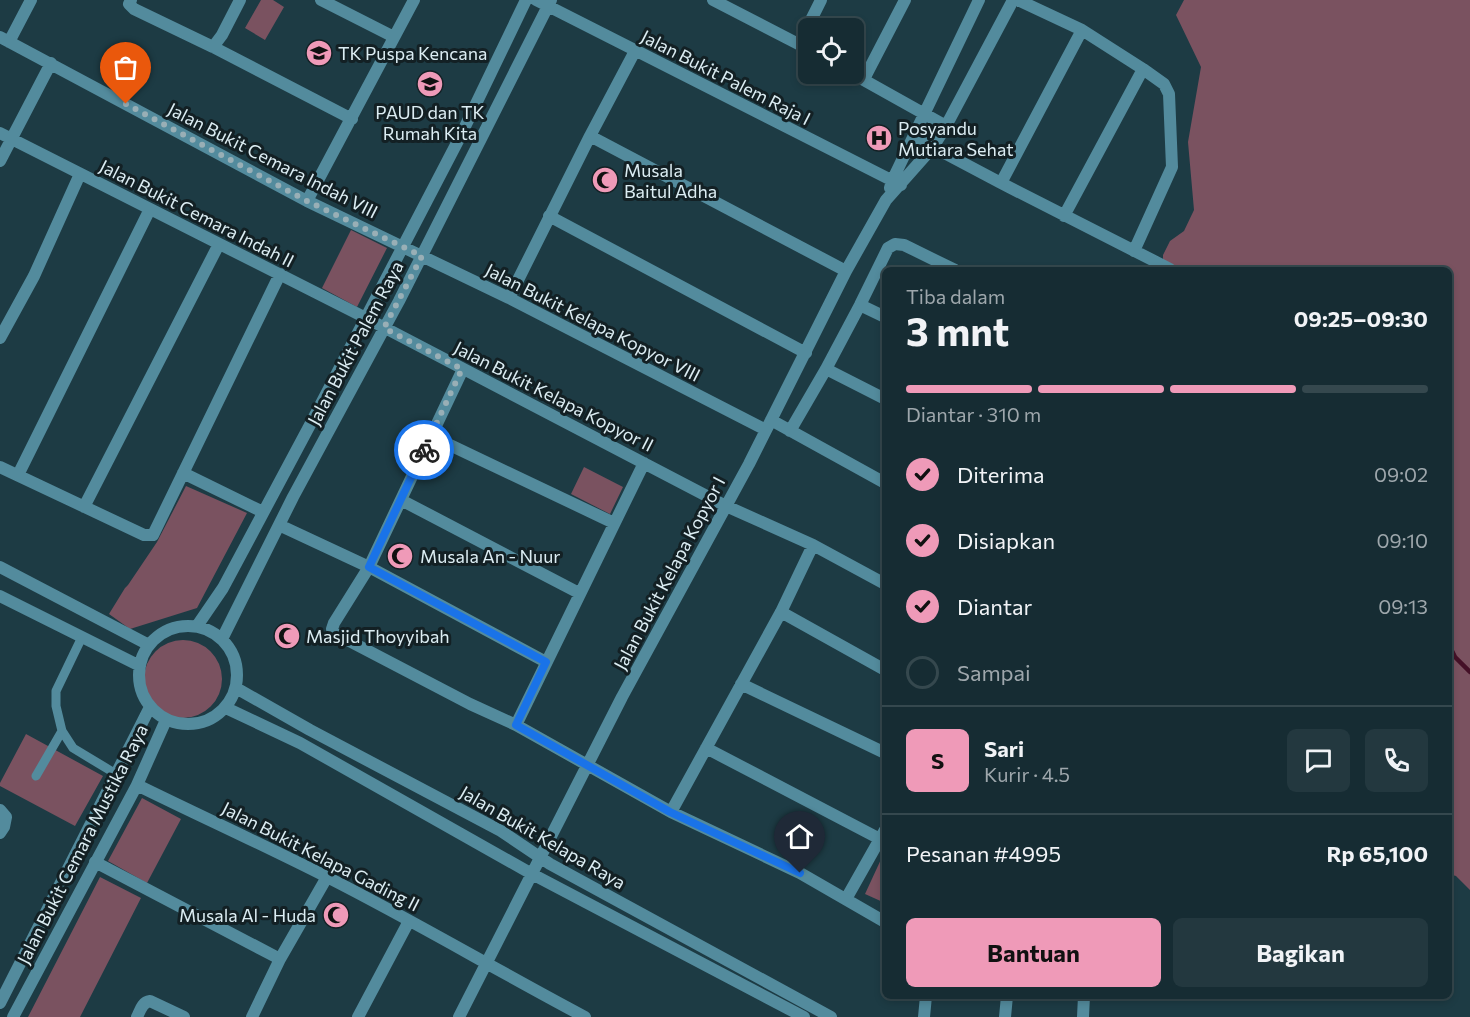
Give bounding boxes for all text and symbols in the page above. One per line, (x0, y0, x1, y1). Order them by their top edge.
map controls (798, 18, 864, 84)
button: locate (798, 18, 864, 84)
street label: Jalan Bukit Palem Raja I (638, 25, 814, 129)
school or university icon: TK Puspa Kencana (304, 38, 334, 68)
pin (100, 42, 151, 104)
place label: TK Puspa Kencana (338, 42, 487, 64)
icon: bag (109, 51, 142, 84)
school or university icon: PAUD dan TK Rumah Kita (415, 69, 445, 99)
street label: Jalan Bukit Cemara Indah VIII (164, 97, 382, 223)
place label: PAUD dan TK Rumah Kita (375, 101, 485, 144)
place label: Posyandu Mutiara Sehat (898, 117, 1014, 160)
hospital icon: Posyandu Mutiara Sehat (864, 123, 894, 153)
street label: Jalan Bukit Cemara Indah II (96, 154, 298, 272)
place label: Musala Baitul Adha (624, 159, 717, 202)
mosque icon: Musala Baitul Adha (590, 165, 620, 195)
street label: Jalan Bukit Palem Raya (302, 257, 408, 429)
street label: Jalan Bukit Kelapa Kopyor VIII (482, 258, 704, 386)
text: Tiba dalam (906, 284, 1005, 308)
text: 09:25–09:30 (1294, 305, 1428, 332)
text: 3 mnt (906, 306, 1009, 354)
street label: Jalan Bukit Kelapa Kopyor II (451, 336, 657, 456)
text: Diantar · 310 m (906, 402, 1041, 426)
courier (394, 420, 454, 480)
icon: bike (408, 434, 441, 467)
icon: check (906, 458, 939, 491)
text: Diterima (957, 461, 1044, 488)
text: 09:02 (1374, 462, 1428, 486)
street label: Jalan Bukit Kelapa Kopyor I (609, 473, 729, 673)
icon: check (906, 524, 939, 557)
text: Disiapkan (957, 527, 1055, 554)
text: 09:10 (1376, 528, 1428, 552)
mosque icon: Musala An - Nuur (385, 541, 415, 571)
place label: Musala An - Nuur (420, 545, 560, 567)
icon: check (906, 590, 939, 623)
text: Diantar (957, 593, 1032, 620)
text: 09:13 (1378, 594, 1428, 618)
mosque icon: Masjid Thoyyibah (272, 621, 302, 651)
place label: Masjid Thoyyibah (306, 625, 450, 647)
text: Sampai (957, 659, 1031, 686)
street label: Jalan Bukit Cemara Mustika Raya (12, 721, 152, 967)
button: chat (1287, 729, 1350, 792)
button: phone (1365, 729, 1428, 792)
text: Sari (984, 735, 1024, 762)
text: S (931, 747, 944, 774)
text: Kurir · 4.5 (984, 762, 1070, 786)
street label: Jalan Bukit Kelapa Raya (456, 781, 630, 893)
street label: Jalan Bukit Kelapa Gading II (218, 797, 424, 915)
pin (774, 811, 825, 873)
icon: home (783, 820, 816, 853)
text: Pesanan #4995 (906, 840, 1061, 867)
text: Rp 65,100 (1326, 840, 1428, 867)
mosque icon: Musala Al - Huda (321, 900, 351, 930)
place label: Musala Al - Huda (179, 904, 316, 926)
button: Bantuan (906, 918, 1161, 987)
button: Bagikan (1173, 918, 1428, 987)

